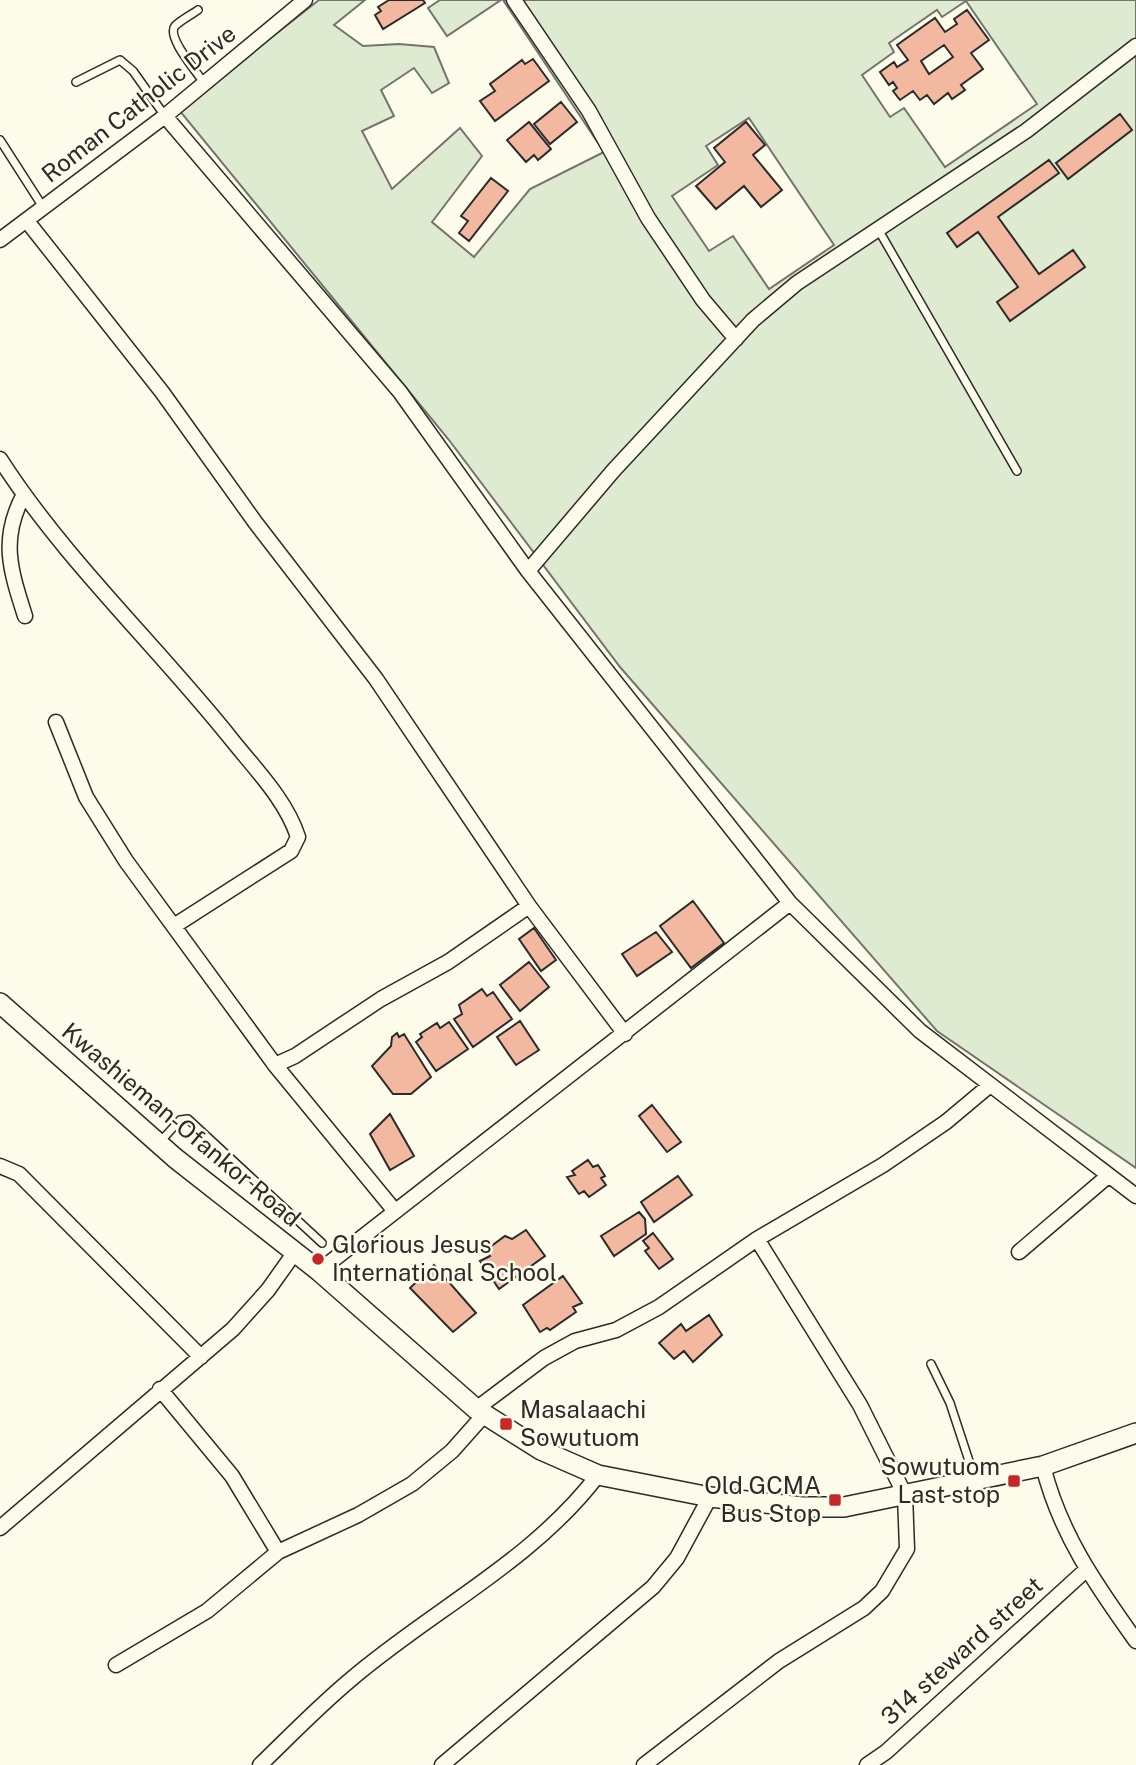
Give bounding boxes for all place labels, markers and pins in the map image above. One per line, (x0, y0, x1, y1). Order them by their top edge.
place label: Glorious Jesus International School (332, 1230, 557, 1286)
marker: Glorious Jesus International School (310, 1251, 326, 1267)
place label: Masalaachi Sowutuom (520, 1395, 646, 1451)
marker: Masalaachi Sowutuom (498, 1416, 514, 1432)
place label: Sowutuom Last stop (880, 1452, 1000, 1508)
place label: Old GCMA Bus Stop (704, 1471, 821, 1527)
marker: Sowutuom Last stop (1006, 1473, 1022, 1489)
marker: Old GCMA Bus Stop (827, 1492, 843, 1508)

